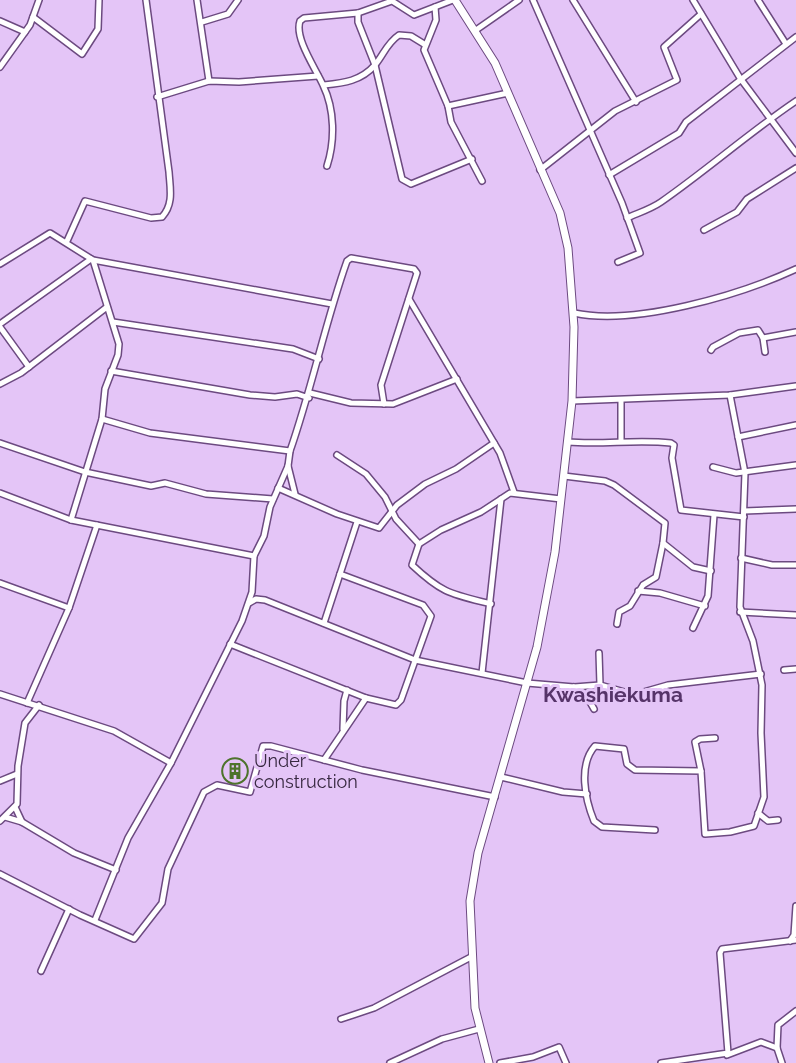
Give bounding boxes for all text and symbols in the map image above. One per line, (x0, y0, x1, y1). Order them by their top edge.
district label: Kwashiekuma (543, 682, 683, 707)
place label: Under construction (254, 750, 358, 792)
building icon: Under construction (220, 756, 250, 786)

